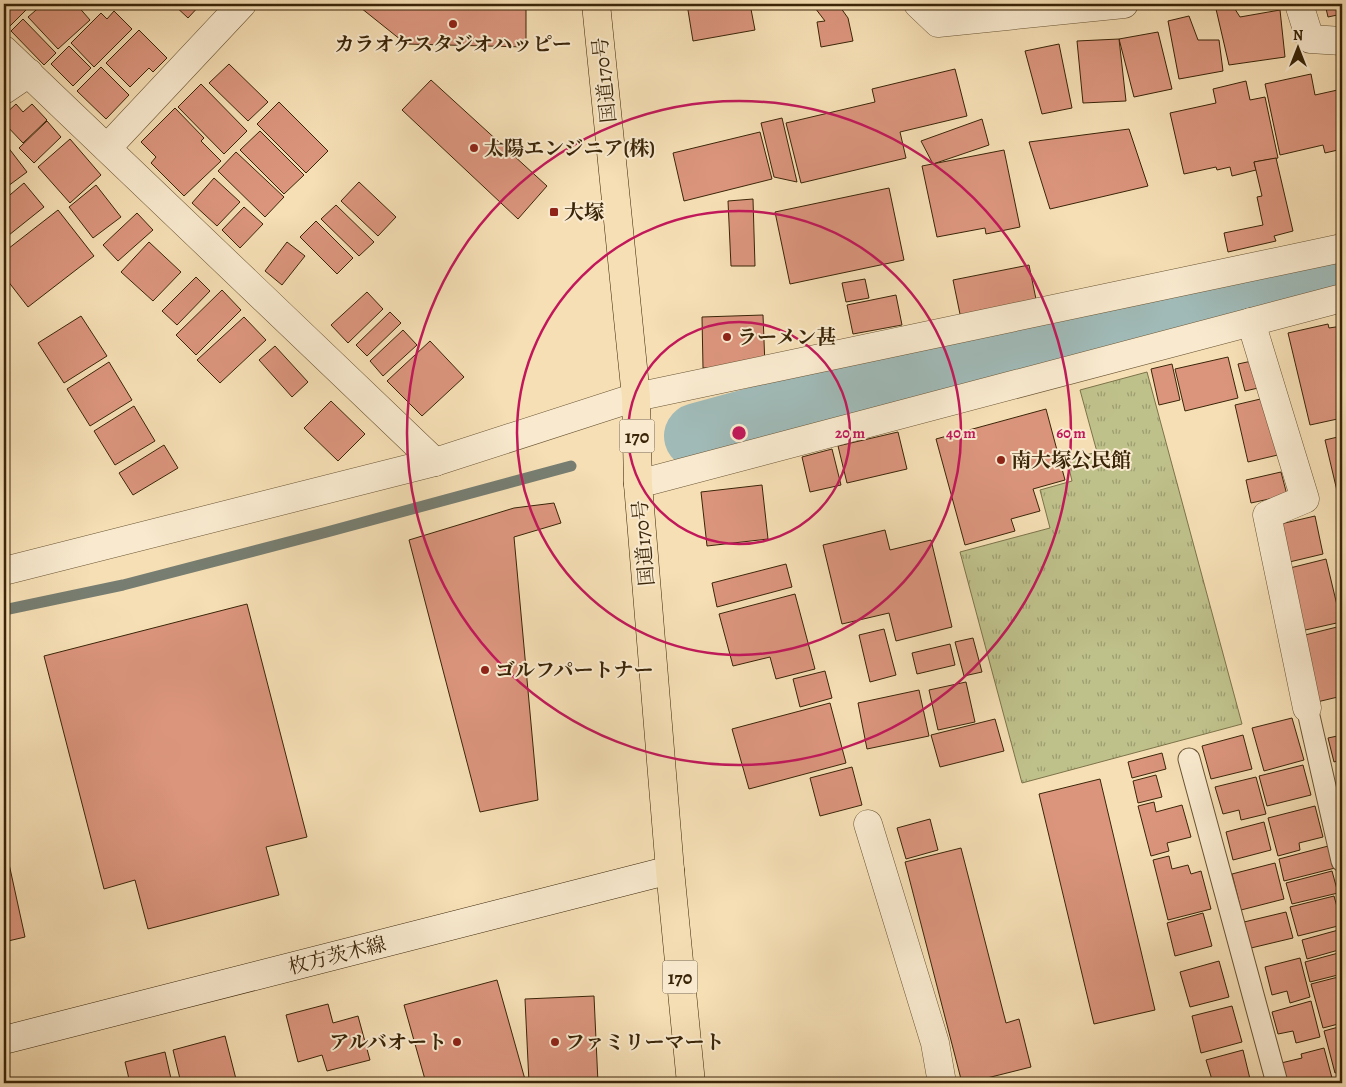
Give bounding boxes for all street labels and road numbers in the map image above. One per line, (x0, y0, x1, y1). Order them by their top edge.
street label: 国道170号 (587, 36, 622, 124)
road number: 170 (620, 420, 654, 452)
street label: 国道170号 (626, 499, 661, 587)
street label: 枚方茨木線 (285, 930, 389, 981)
road number: 170 (662, 960, 698, 994)

